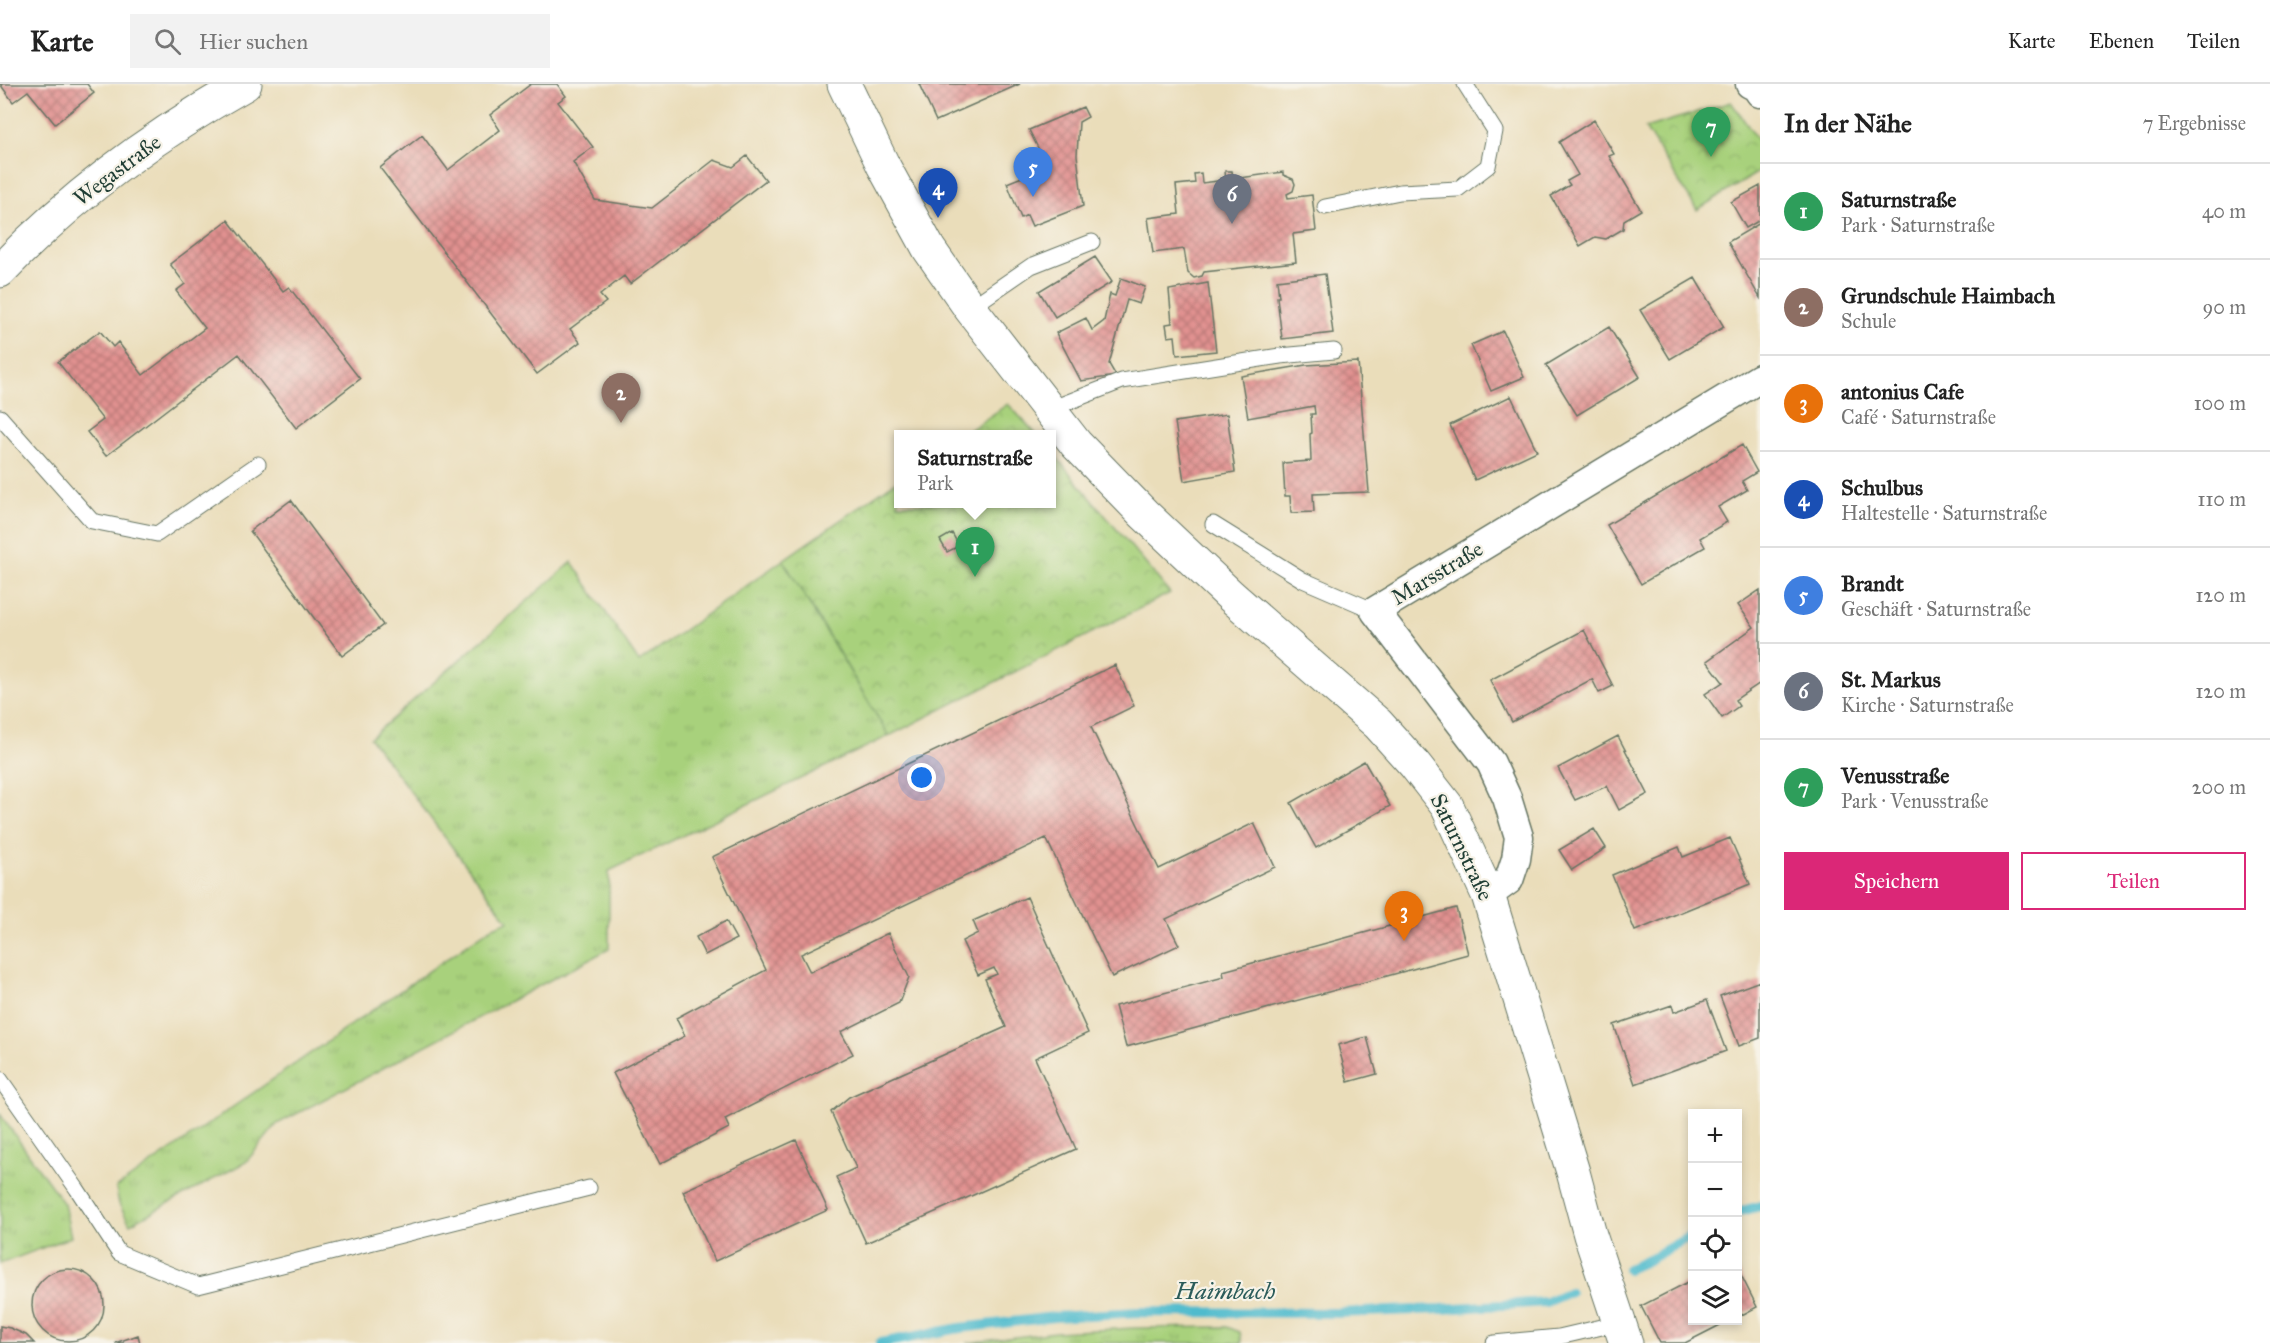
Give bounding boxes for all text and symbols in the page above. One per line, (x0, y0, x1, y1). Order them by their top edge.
search box (130, 14, 550, 68)
text: Karte (30, 24, 94, 59)
icon: search (151, 25, 184, 58)
text: Hier suchen (199, 28, 308, 55)
text: Karte (2008, 28, 2056, 54)
text: Ebenen (2089, 28, 2154, 54)
text: Teilen (2187, 28, 2240, 54)
pin: 7 (1692, 107, 1730, 157)
text: In der Nähe (1784, 107, 1912, 139)
text: 7 Ergebnisse (2143, 111, 2246, 135)
street label: Wegastraße (68, 128, 166, 212)
pin: 5 (1014, 147, 1052, 197)
pin: 4 (918, 168, 958, 218)
pin: 6 (1212, 174, 1252, 224)
text: Saturnstraße (1841, 186, 1957, 213)
text: 1 (1800, 199, 1807, 223)
text: 40 m (2202, 199, 2246, 223)
text: Park · Saturnstraße (1841, 213, 1995, 237)
text: Grundschule Haimbach (1841, 282, 2055, 309)
text: 2 (1799, 295, 1808, 319)
text: 90 m (2203, 295, 2246, 319)
text: Schule (1841, 309, 1896, 333)
pin: 2 (602, 374, 640, 423)
text: antonius Cafe (1841, 378, 1964, 405)
text: 3 (1800, 391, 1808, 415)
text: 100 m (2194, 391, 2246, 415)
text: Café · Saturnstraße (1841, 405, 1996, 429)
popup (894, 430, 1056, 508)
text: Saturnstraße (917, 444, 1033, 471)
text: Park (917, 471, 953, 495)
text: Schulbus (1841, 474, 1923, 501)
text: 4 (1798, 487, 1809, 511)
text: 110 m (2198, 487, 2246, 511)
text: Haltestelle · Saturnstraße (1841, 501, 2047, 525)
pin: 1 (956, 528, 994, 577)
street label: Marsstraße (1386, 535, 1488, 611)
text: Brandt (1841, 570, 1904, 597)
text: 5 (1799, 583, 1808, 607)
text: 120 m (2195, 583, 2246, 607)
text: Geschäft · Saturnstraße (1841, 597, 2031, 621)
text: St. Markus (1841, 666, 1941, 693)
text: 6 (1798, 679, 1809, 703)
text: 120 m (2195, 679, 2246, 703)
text: Kirche · Saturnstraße (1841, 693, 2014, 717)
text: Venusstraße (1841, 762, 1949, 789)
your location (907, 763, 936, 792)
text: 7 (1798, 775, 1809, 799)
text: 200 m (2192, 775, 2246, 799)
street label: Saturnstraße (1425, 789, 1499, 905)
text: Park · Venusstraße (1841, 789, 1989, 813)
button: Speichern (1784, 852, 2009, 910)
button: Teilen (2021, 852, 2246, 910)
pin: 3 (1384, 892, 1424, 941)
map controls (1688, 1109, 1742, 1325)
button: + (1688, 1109, 1742, 1163)
button: − (1688, 1163, 1742, 1217)
button: locate (1688, 1217, 1742, 1271)
button: layers (1688, 1271, 1742, 1325)
water label: Haimbach (1174, 1276, 1276, 1306)

